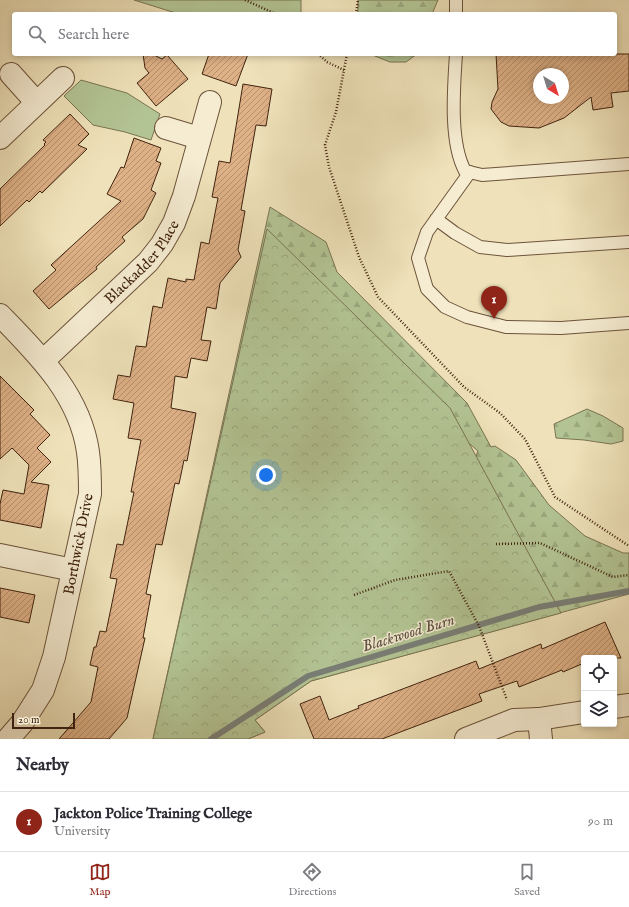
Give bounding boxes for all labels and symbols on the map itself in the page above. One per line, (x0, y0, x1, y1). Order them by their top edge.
north arrow (533, 68, 569, 104)
street label: Blackadder Place (100, 217, 184, 308)
pin: 1 (481, 286, 507, 319)
your location (256, 465, 276, 485)
street label: Borthwick Drive (59, 492, 98, 596)
water label: Blackwood Burn (360, 610, 457, 657)
scale bar (12, 711, 75, 730)

